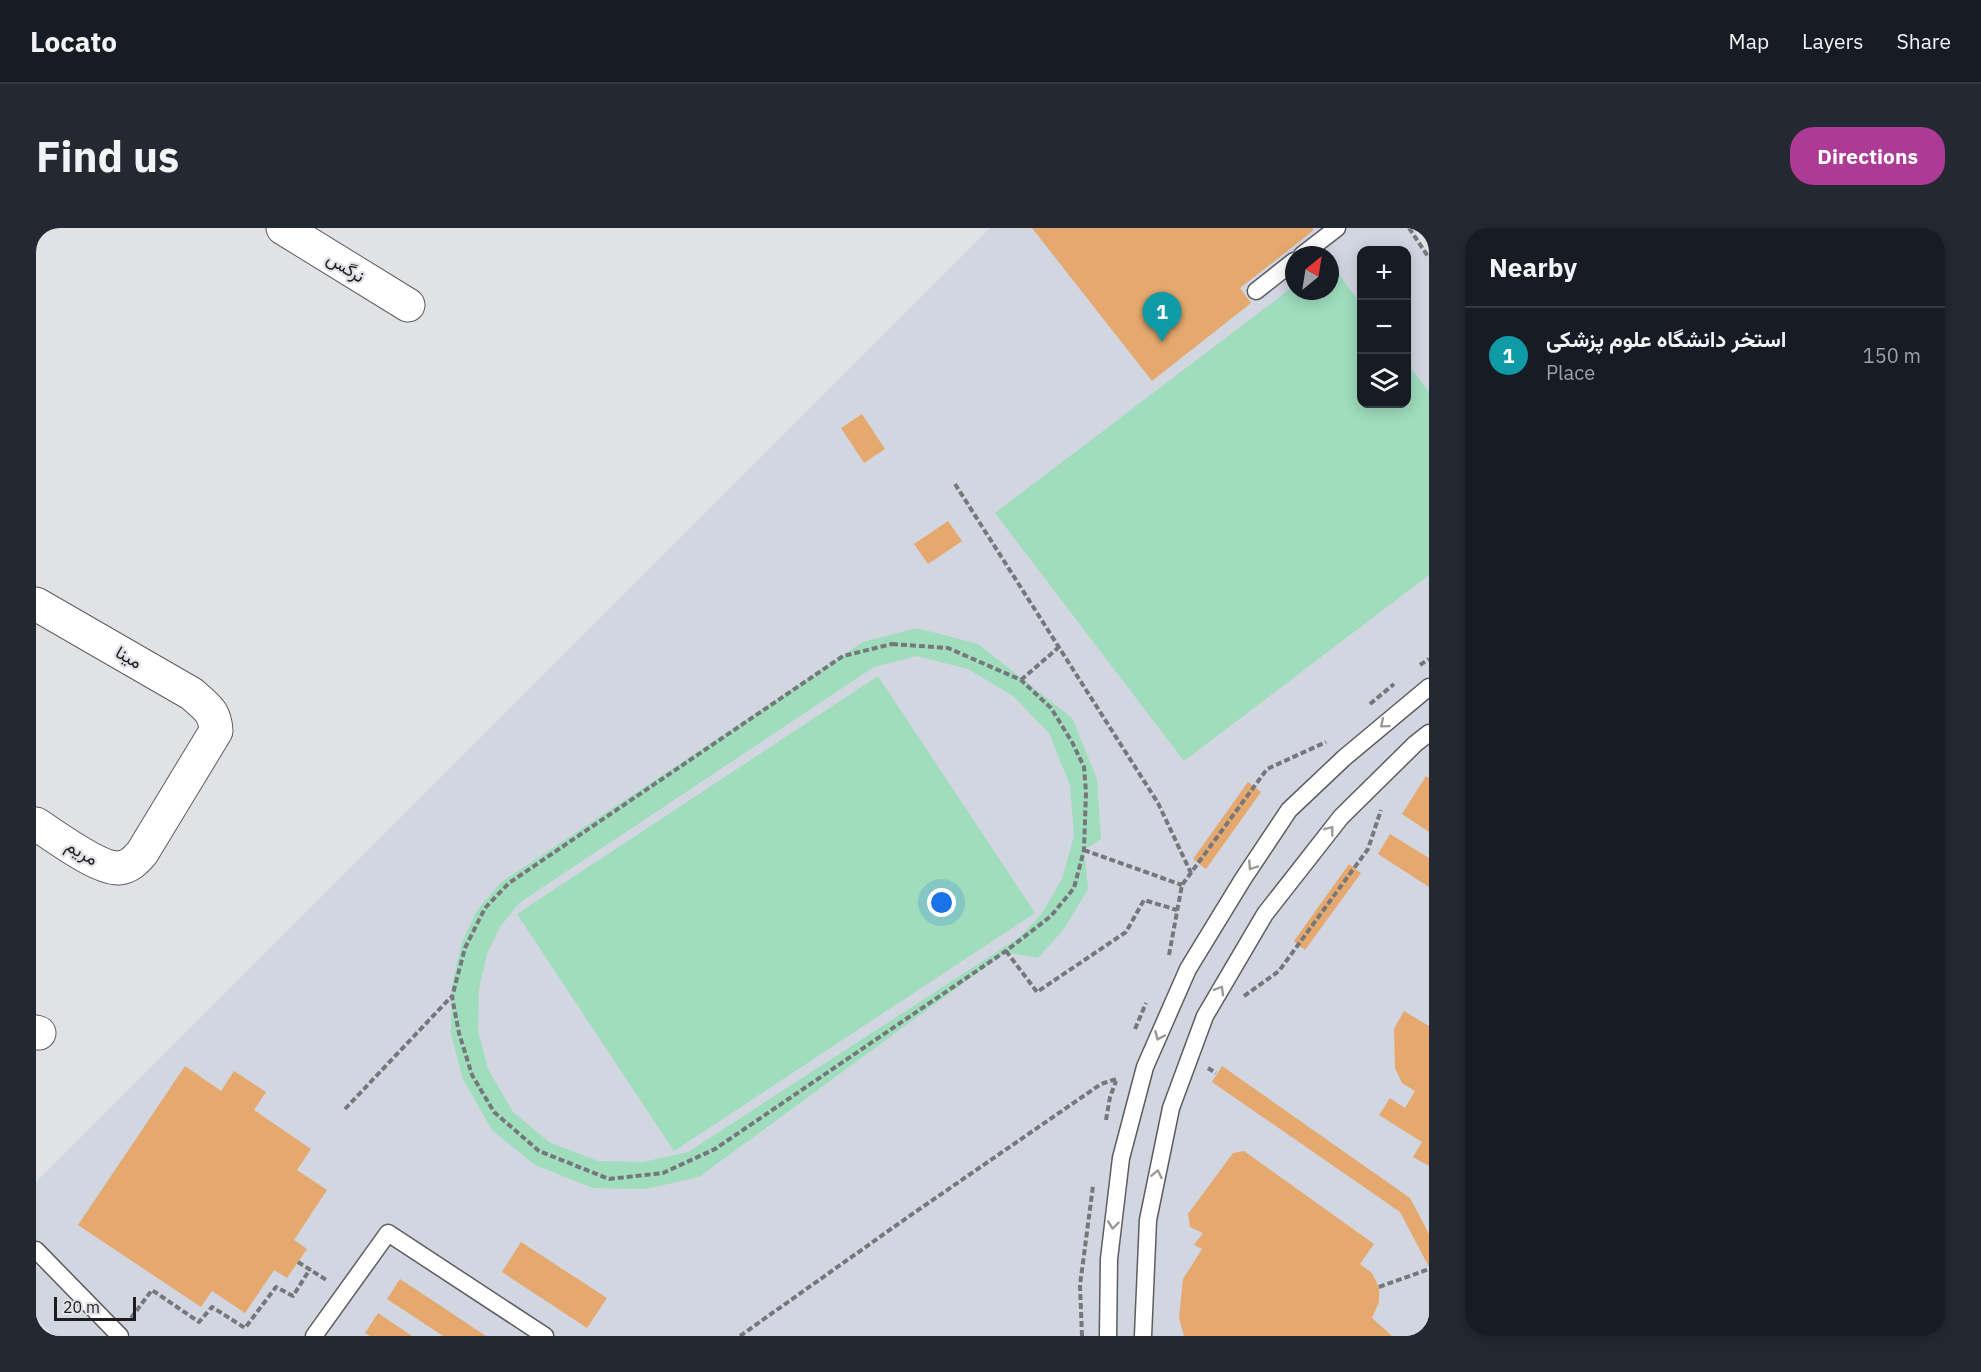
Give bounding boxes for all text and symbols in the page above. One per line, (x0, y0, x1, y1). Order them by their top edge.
text: Locato (30, 23, 117, 60)
text: Map (1729, 27, 1769, 55)
text: Layers (1802, 27, 1864, 55)
text: Share (1897, 27, 1951, 55)
button: Directions (1790, 127, 1945, 185)
text: Find us (36, 129, 179, 184)
street label: نرگس (323, 246, 369, 288)
north arrow (1285, 246, 1339, 300)
map controls (1357, 246, 1411, 408)
button: + (1357, 246, 1411, 300)
text: Nearby (1489, 250, 1577, 284)
pin: 1 (1142, 292, 1182, 342)
button: − (1357, 300, 1411, 354)
text: استخر دانشگاه علوم پزشکی (1546, 324, 1786, 353)
text: 1 (1503, 342, 1515, 369)
text: 150 m (1863, 342, 1921, 369)
button: layers (1357, 354, 1411, 408)
text: Place (1546, 359, 1595, 386)
street label: مینا (112, 640, 146, 674)
one-way arrow (1380, 717, 1391, 728)
one-way arrow (1323, 826, 1334, 837)
street label: مریم (61, 834, 102, 871)
one-way arrow (1248, 859, 1259, 870)
your location (927, 888, 956, 917)
one-way arrow (1213, 986, 1224, 996)
one-way arrow (1154, 1030, 1166, 1041)
one-way arrow (1150, 1169, 1163, 1179)
one-way arrow (1108, 1220, 1120, 1229)
scale bar (54, 1294, 136, 1322)
text: 20 m (63, 1297, 100, 1317)

